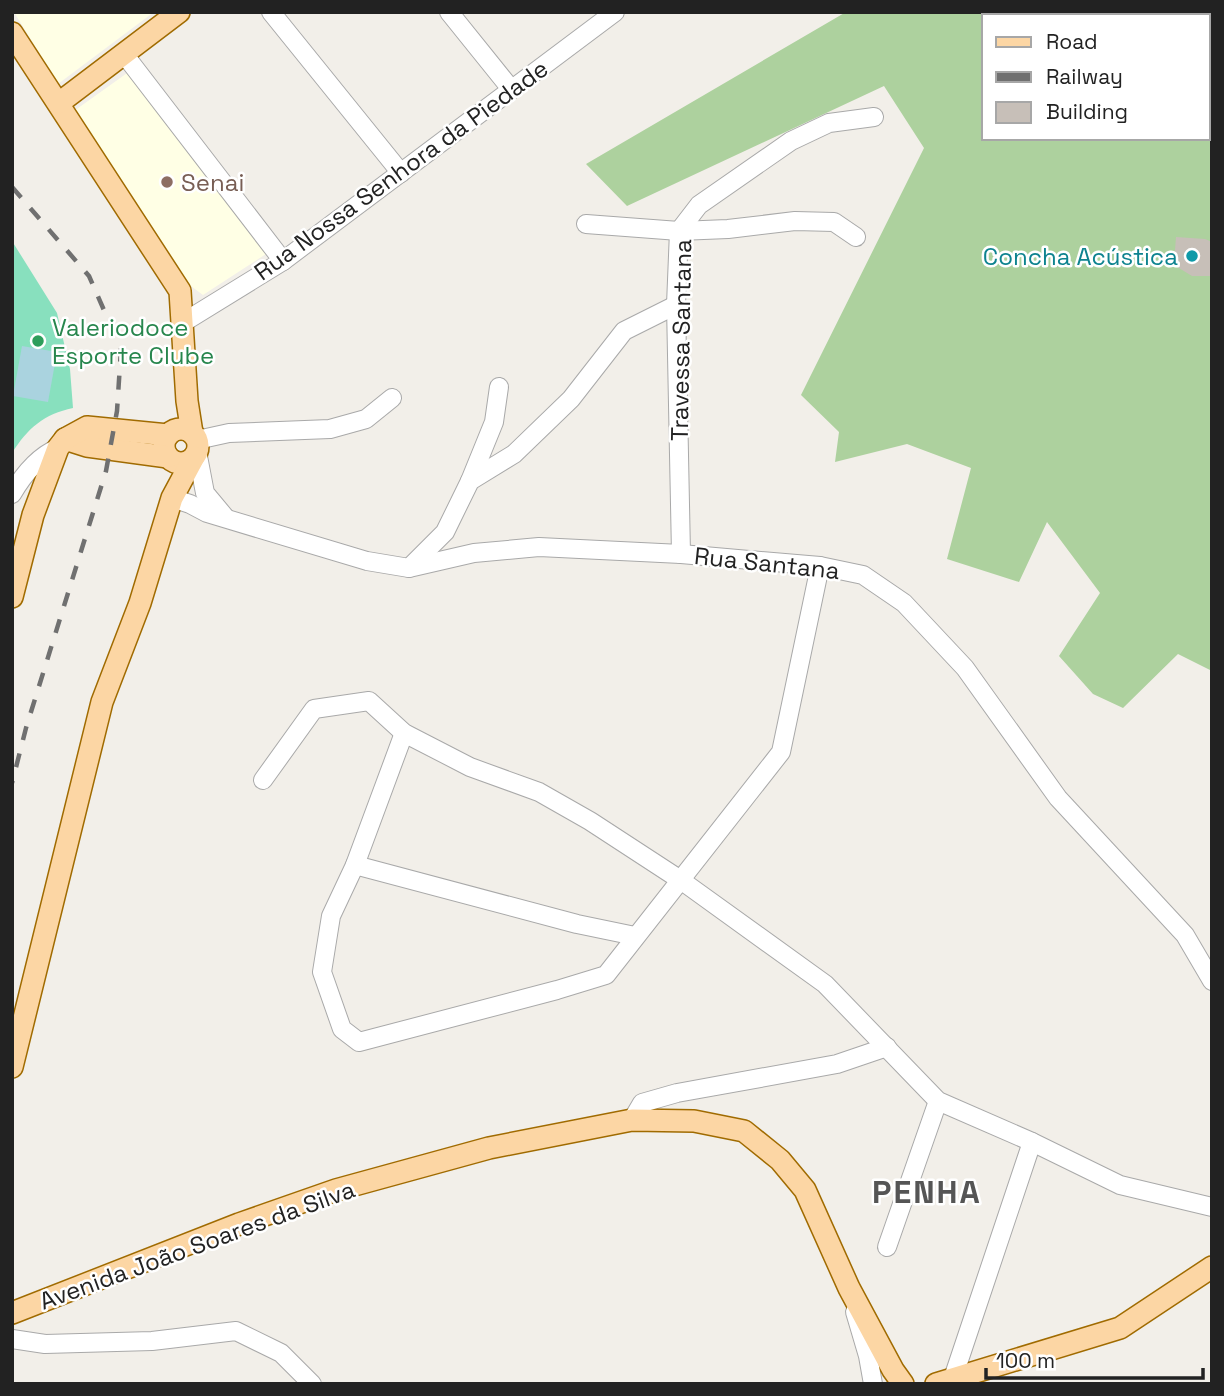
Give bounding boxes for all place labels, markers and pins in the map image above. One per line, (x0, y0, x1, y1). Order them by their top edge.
place label: Senai (181, 167, 244, 198)
marker: Senai (159, 174, 175, 190)
place label: Concha Acústica (983, 241, 1178, 272)
marker: Concha Acústica (1184, 248, 1200, 264)
place label: Valeriodoce Esporte Clube (52, 312, 214, 371)
marker: Valeriodoce Esporte Clube (30, 333, 46, 349)

